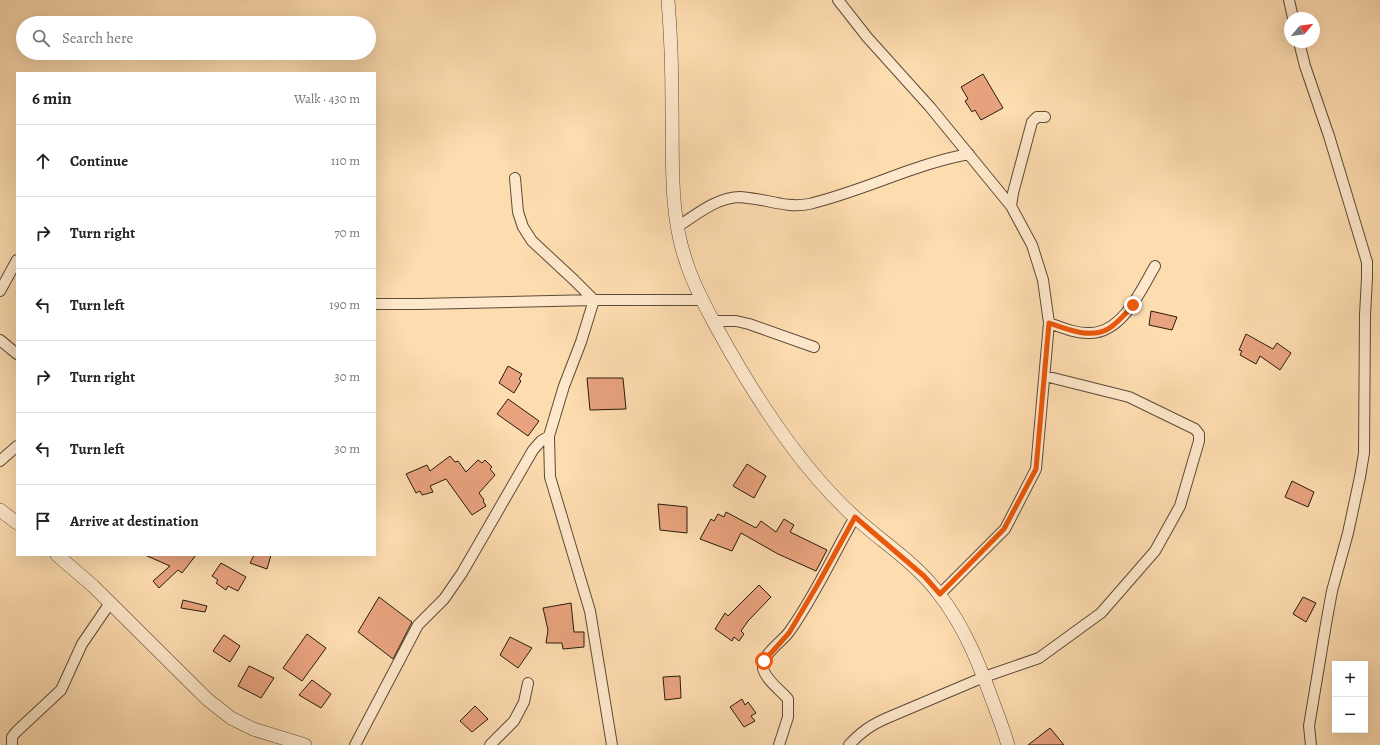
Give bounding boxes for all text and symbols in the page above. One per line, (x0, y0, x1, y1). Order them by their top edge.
north arrow (1284, 12, 1320, 48)
search box (16, 16, 376, 60)
icon: search (30, 27, 52, 49)
text: Search here (62, 28, 133, 48)
text: 6 min (32, 87, 72, 110)
text: Walk · 430 m (294, 90, 360, 107)
icon: ahead (32, 150, 54, 172)
text: Continue (70, 151, 128, 171)
text: 110 m (331, 152, 360, 169)
icon: right (32, 222, 54, 244)
text: Turn right (70, 223, 135, 243)
text: 70 m (334, 224, 360, 241)
icon: left (32, 294, 54, 316)
text: Turn left (70, 295, 125, 315)
text: 190 m (329, 296, 360, 313)
route end (1124, 296, 1142, 314)
icon: right (32, 366, 54, 388)
text: Turn right (70, 367, 135, 387)
text: 30 m (334, 368, 360, 385)
icon: left (32, 438, 54, 460)
text: Turn left (70, 439, 125, 459)
text: 30 m (334, 440, 360, 457)
icon: arrive (32, 510, 54, 532)
text: Arrive at destination (70, 511, 199, 531)
route start (755, 652, 773, 670)
map controls (1332, 661, 1368, 733)
button: + (1332, 661, 1368, 697)
button: − (1332, 697, 1368, 733)

